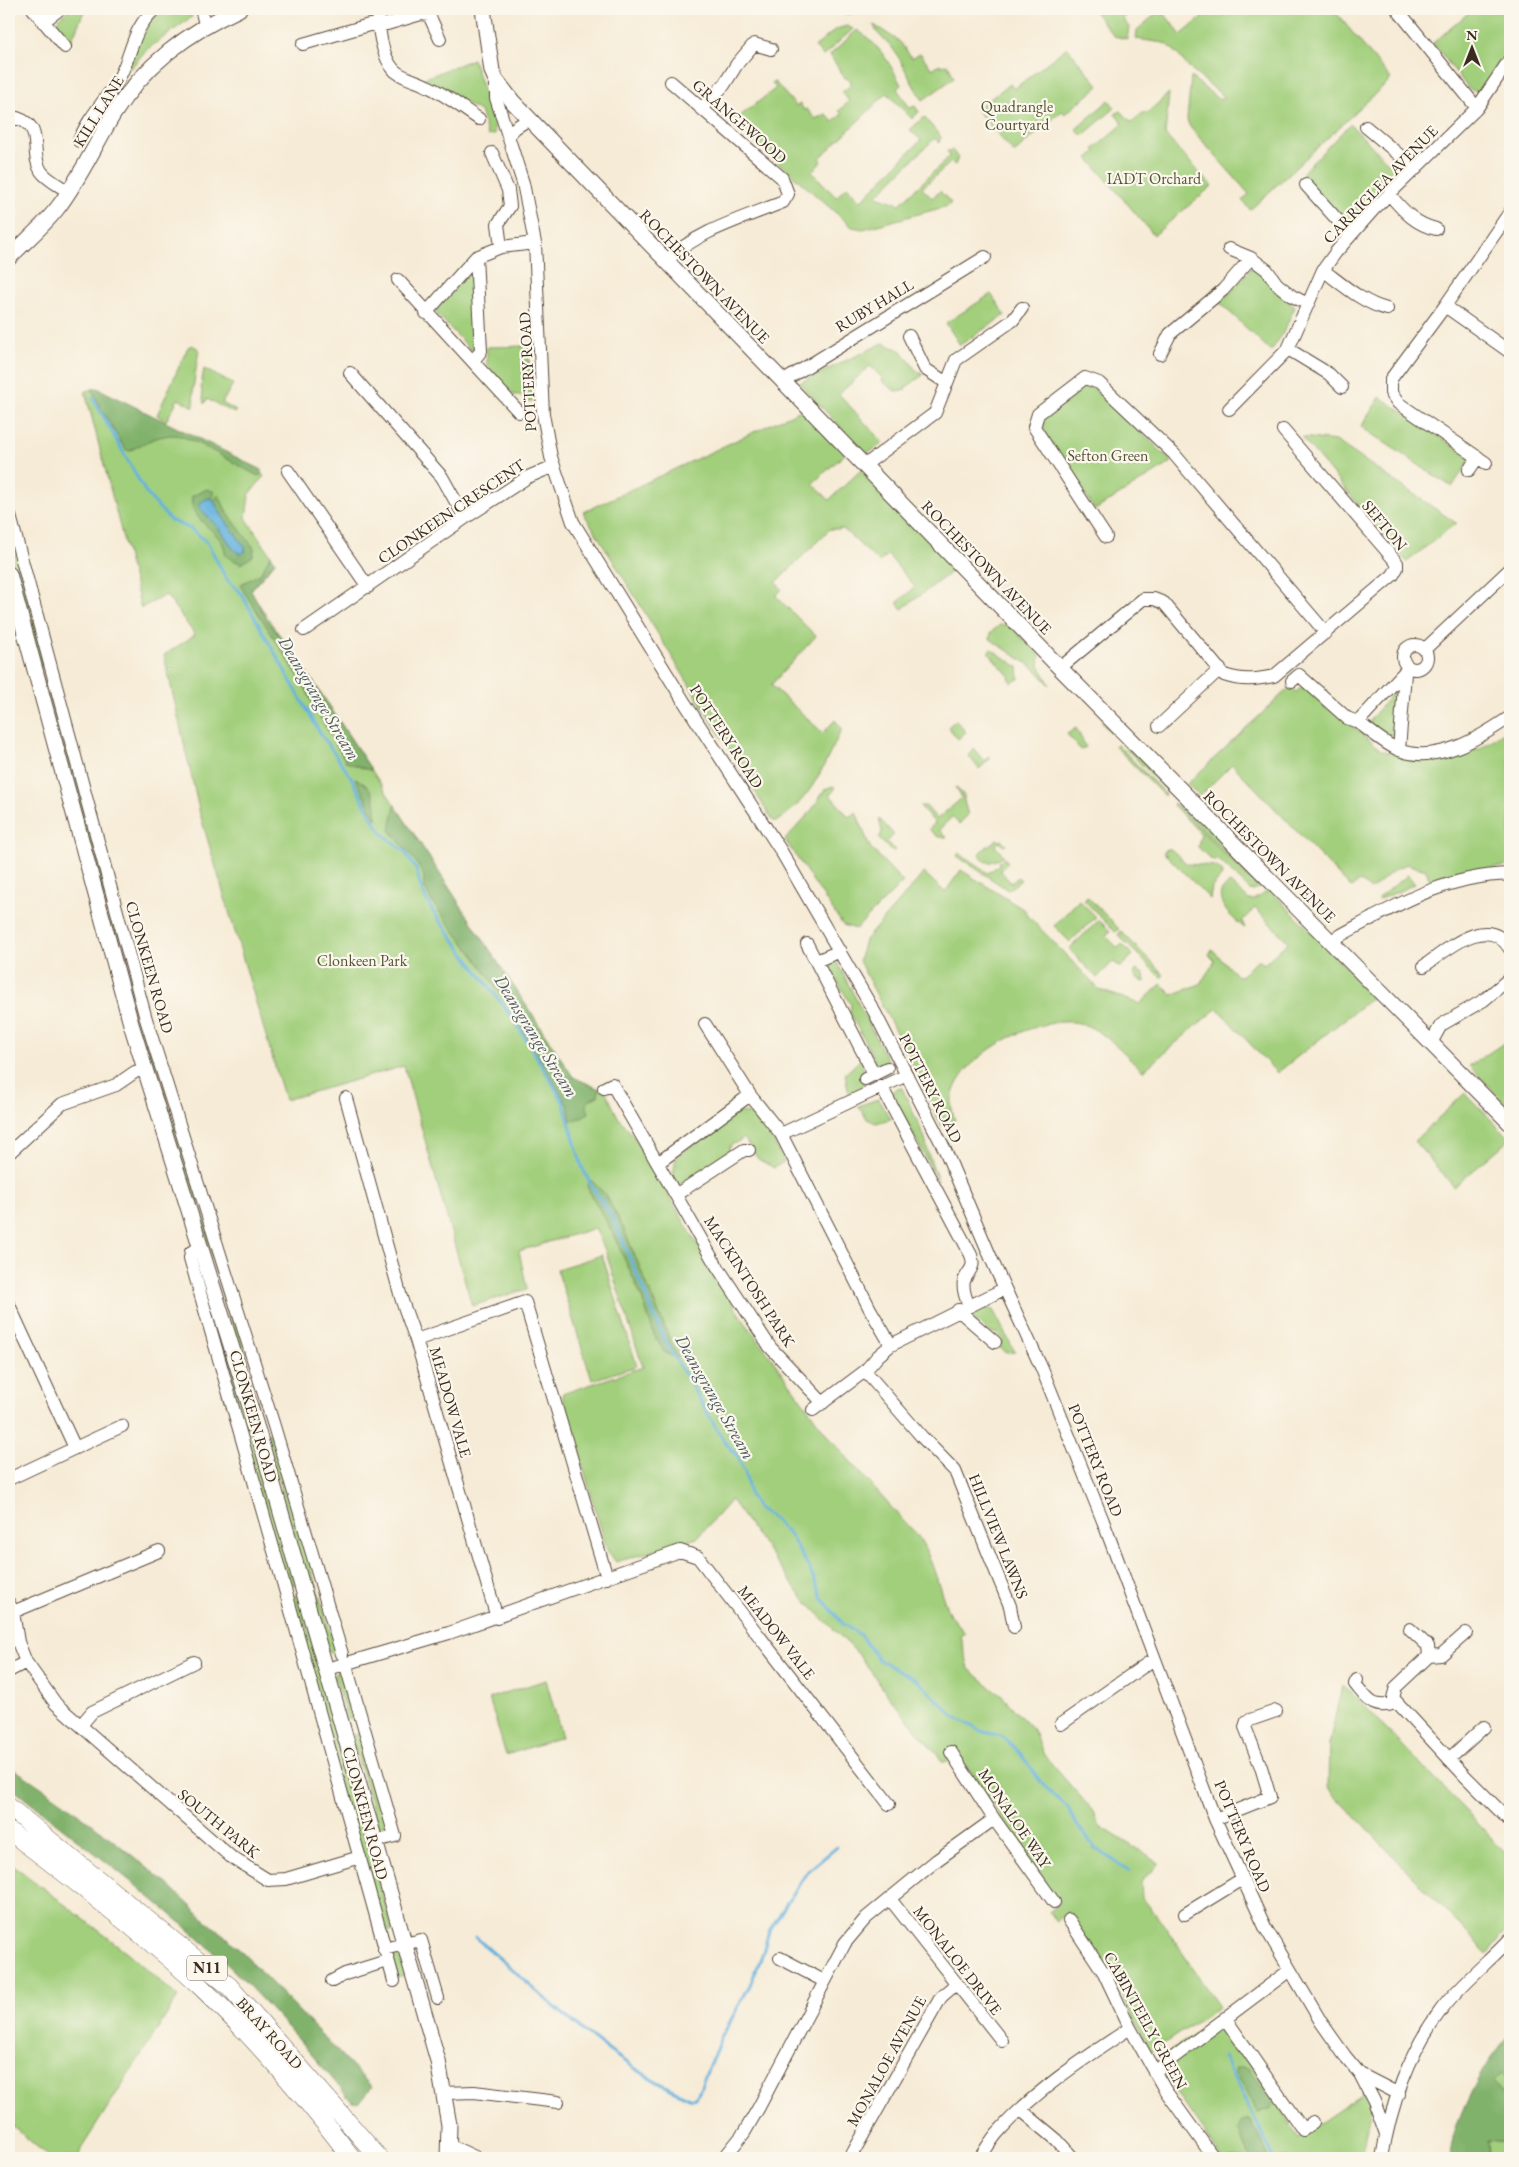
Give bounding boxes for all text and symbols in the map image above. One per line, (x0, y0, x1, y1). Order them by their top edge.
north arrow (1446, 22, 1496, 72)
text: N (1466, 26, 1478, 44)
street label: KILL LANE (68, 72, 129, 151)
street label: GRANGEWOOD (688, 75, 791, 168)
park label: Quadrangle Courtyard (981, 96, 1053, 135)
street label: CARRIGLEA AVENUE (1318, 121, 1442, 248)
park label: IADT Orchard (1107, 168, 1202, 189)
street label: ROCHESTOWN AVENUE (635, 205, 774, 348)
street label: RUBY HALL (831, 274, 918, 337)
street label: POTTERY ROAD (514, 311, 541, 432)
park label: Sefton Green (1067, 445, 1149, 466)
street label: CLONKEEN CRESCENT (374, 454, 529, 569)
street label: ROCHESTOWN AVENUE (917, 496, 1056, 639)
street label: SEFTON (1357, 496, 1412, 555)
water label: Deansgrange Stream (272, 631, 366, 764)
street label: POTTERY ROAD (685, 680, 768, 792)
street label: ROCHESTOWN AVENUE (1199, 786, 1340, 927)
street label: CLONKEEN ROAD (121, 899, 178, 1036)
park label: Clonkeen Park (317, 950, 408, 971)
water label: Deansgrange Stream (488, 969, 583, 1102)
street label: POTTERY ROAD (894, 1030, 967, 1146)
street label: MACKINTOSH PARK (699, 1212, 800, 1352)
water label: Deansgrange Stream (669, 1329, 761, 1464)
street label: MEADOW VALE (425, 1344, 476, 1460)
street label: CLONKEEN ROAD (225, 1348, 282, 1485)
street label: POTTERY ROAD (1063, 1401, 1128, 1520)
street label: HILLVIEW LAWNS (964, 1471, 1033, 1602)
street label: MEADOW VALE (733, 1581, 820, 1684)
street label: CLONKEEN ROAD (338, 1744, 393, 1882)
street label: MONALOE WAY (973, 1764, 1056, 1873)
street label: POTTERY ROAD (1209, 1777, 1276, 1896)
street label: SOUTH PARK (174, 1784, 265, 1863)
street label: MONALOE DRIVE (908, 1902, 1007, 2019)
street label: CABINTEELY GREEN (1099, 1948, 1192, 2093)
road number: N11 (187, 1956, 227, 1980)
street label: MONALOE AVENUE (842, 1992, 931, 2130)
street label: BRAY ROAD (232, 1993, 308, 2074)

